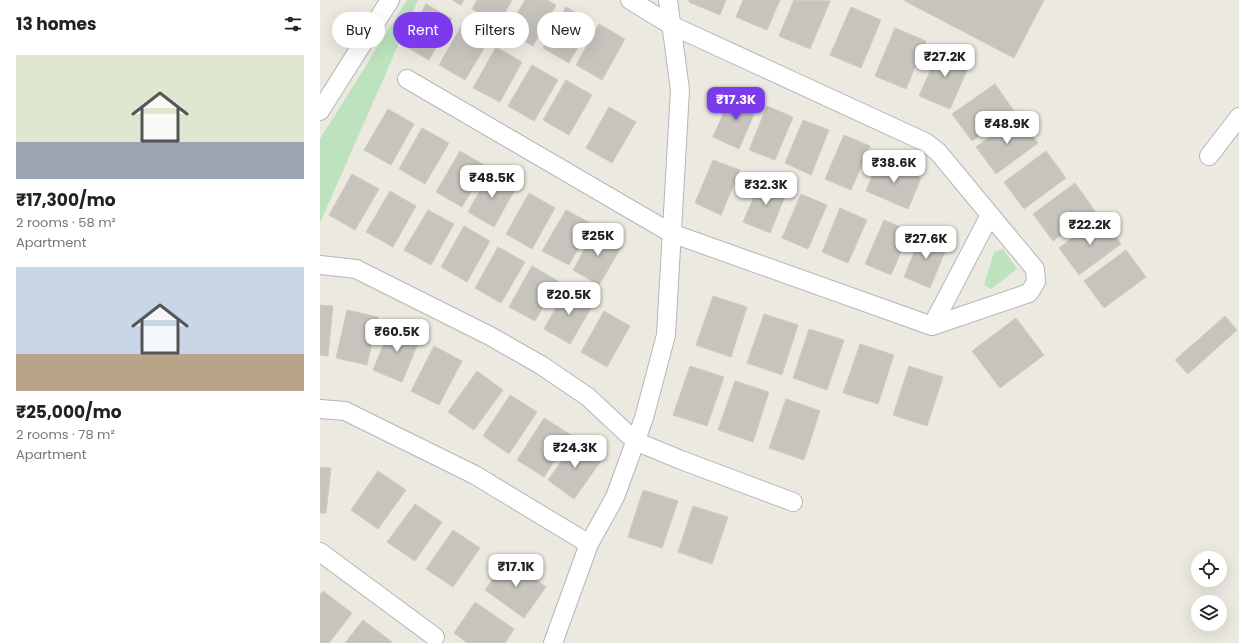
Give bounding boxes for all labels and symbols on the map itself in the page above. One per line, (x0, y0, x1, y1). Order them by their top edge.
pin: ₹27.2K (912, 44, 978, 78)
pin: ₹17.3K (703, 87, 769, 121)
pin: ₹48.9K (974, 111, 1040, 145)
pin: ₹38.6K (861, 150, 927, 184)
pin: ₹48.5K (459, 165, 525, 199)
pin: ₹32.3K (733, 172, 799, 206)
pin: ₹22.2K (1057, 212, 1123, 246)
pin: ₹25K (574, 223, 622, 257)
pin: ₹27.6K (893, 226, 959, 260)
pin: ₹20.5K (536, 282, 602, 316)
pin: ₹60.5K (364, 319, 430, 353)
pin: ₹24.3K (542, 435, 608, 469)
pin: ₹17.1K (483, 554, 549, 588)

